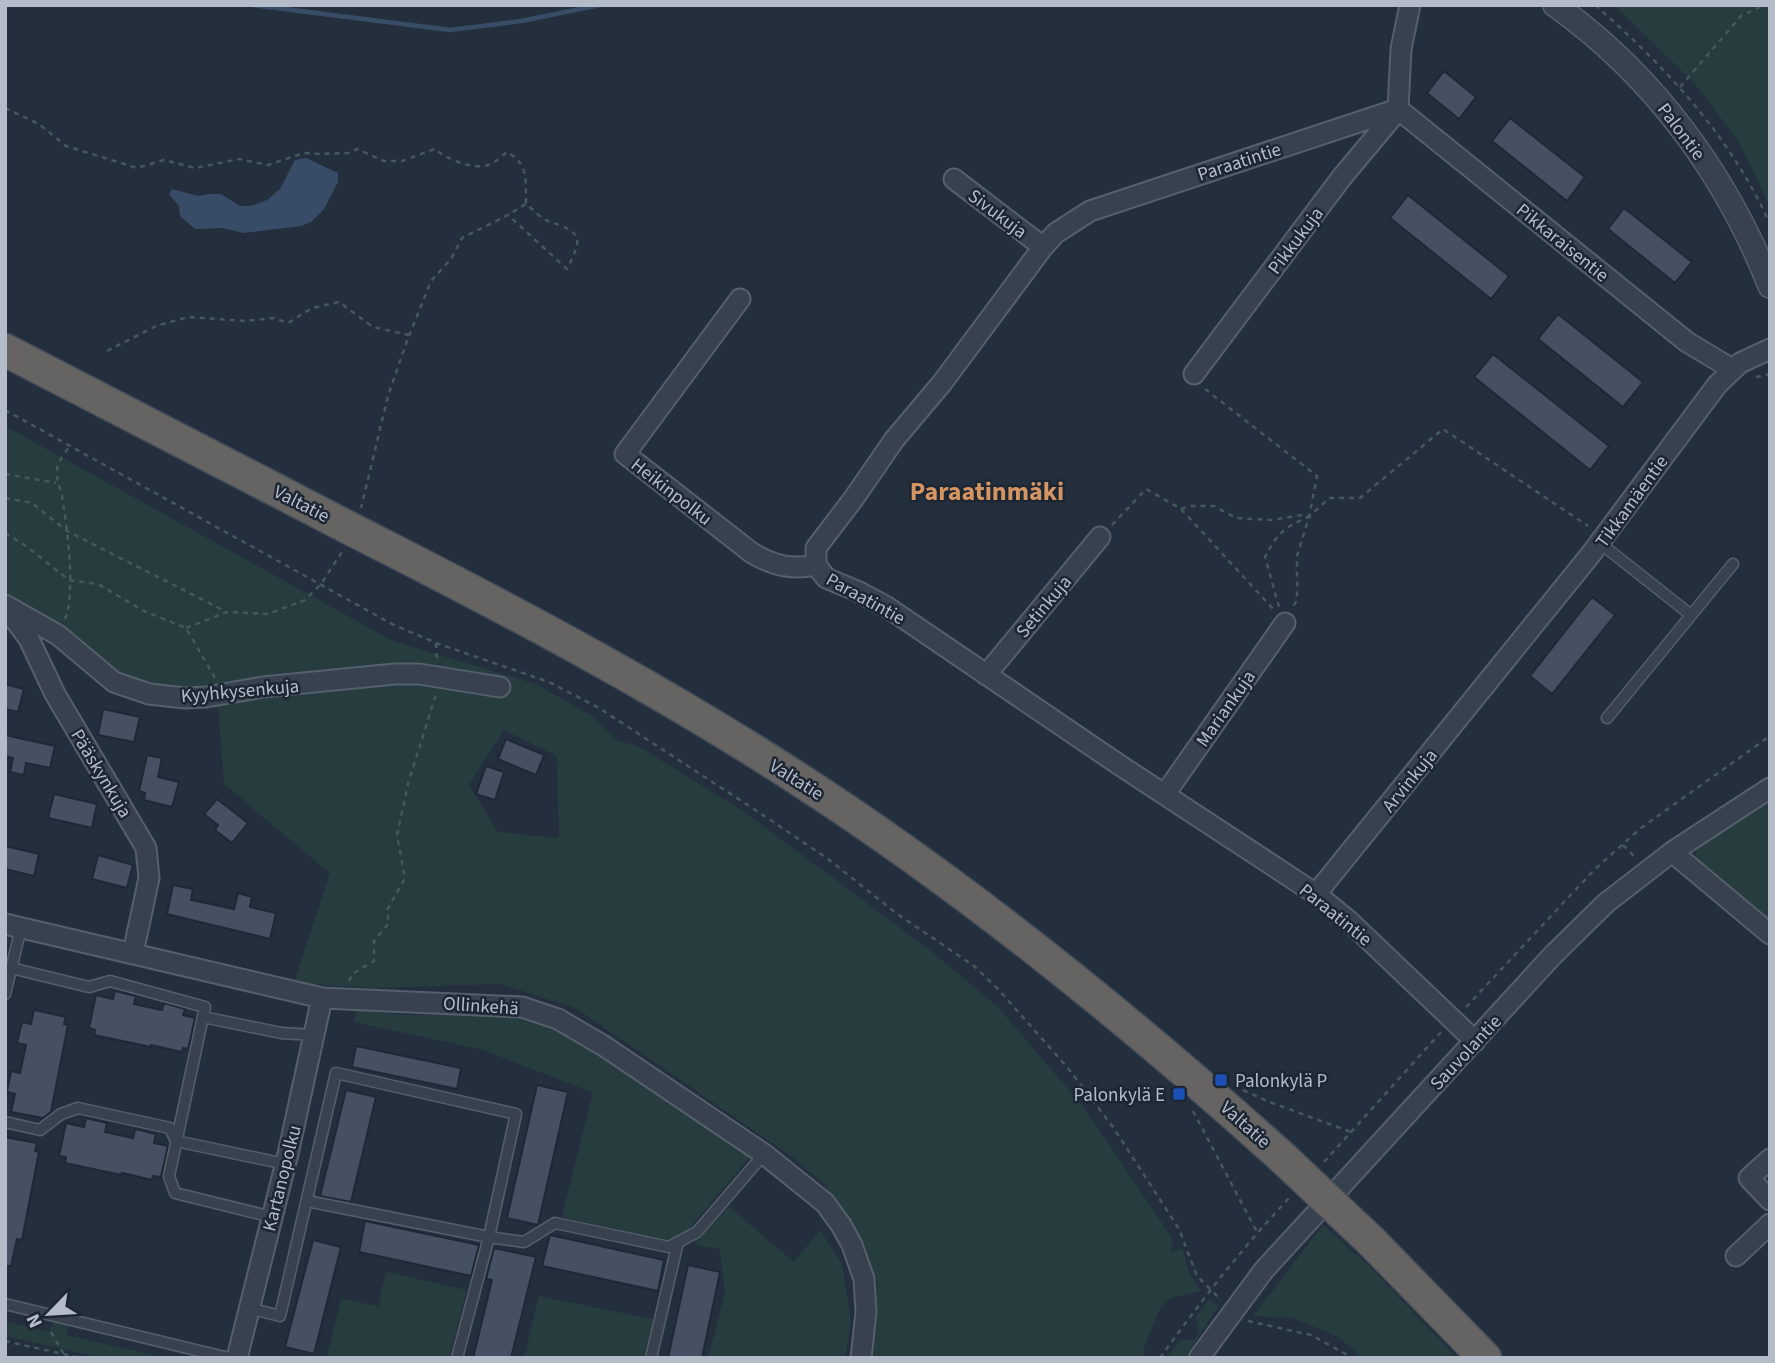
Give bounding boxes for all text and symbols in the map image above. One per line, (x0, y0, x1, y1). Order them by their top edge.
street label: Palontie (1650, 98, 1711, 166)
street label: Paraatintie (1194, 136, 1285, 189)
street label: Sivukuja (962, 183, 1032, 245)
street label: Pikkaraisentie (1510, 197, 1614, 289)
street label: Pikkukuja (1262, 202, 1330, 280)
street label: Tikkamäentie (1589, 450, 1675, 554)
street label: Heikinpolku (625, 452, 717, 532)
district label: Paraatinmäki (910, 473, 1064, 510)
street label: Valtatie (269, 479, 334, 530)
street label: Paraatintie (821, 567, 910, 632)
street label: Setinkuja (1010, 570, 1078, 644)
street label: Mariankuja (1190, 665, 1263, 753)
street label: Kyyhkysenkuja (180, 673, 300, 710)
street label: Pääskynkuja (64, 724, 138, 823)
street label: Arvinkuja (1376, 743, 1444, 819)
street label: Valtatie (764, 753, 829, 808)
street label: Paraatintie (1293, 877, 1377, 953)
street label: Ollinkehä (442, 990, 520, 1023)
street label: Sauvolantie (1424, 1009, 1508, 1097)
place label: Palonkylä P (1235, 1068, 1327, 1095)
marker: Palonkylä P (1213, 1072, 1229, 1088)
place label: Palonkylä E (1073, 1082, 1165, 1109)
marker: Palonkylä E (1171, 1086, 1187, 1102)
street label: Valtatie (1214, 1095, 1276, 1155)
street label: Kartanopolku (256, 1122, 309, 1234)
north arrow (14, 1279, 84, 1349)
text: N (20, 1309, 50, 1332)

